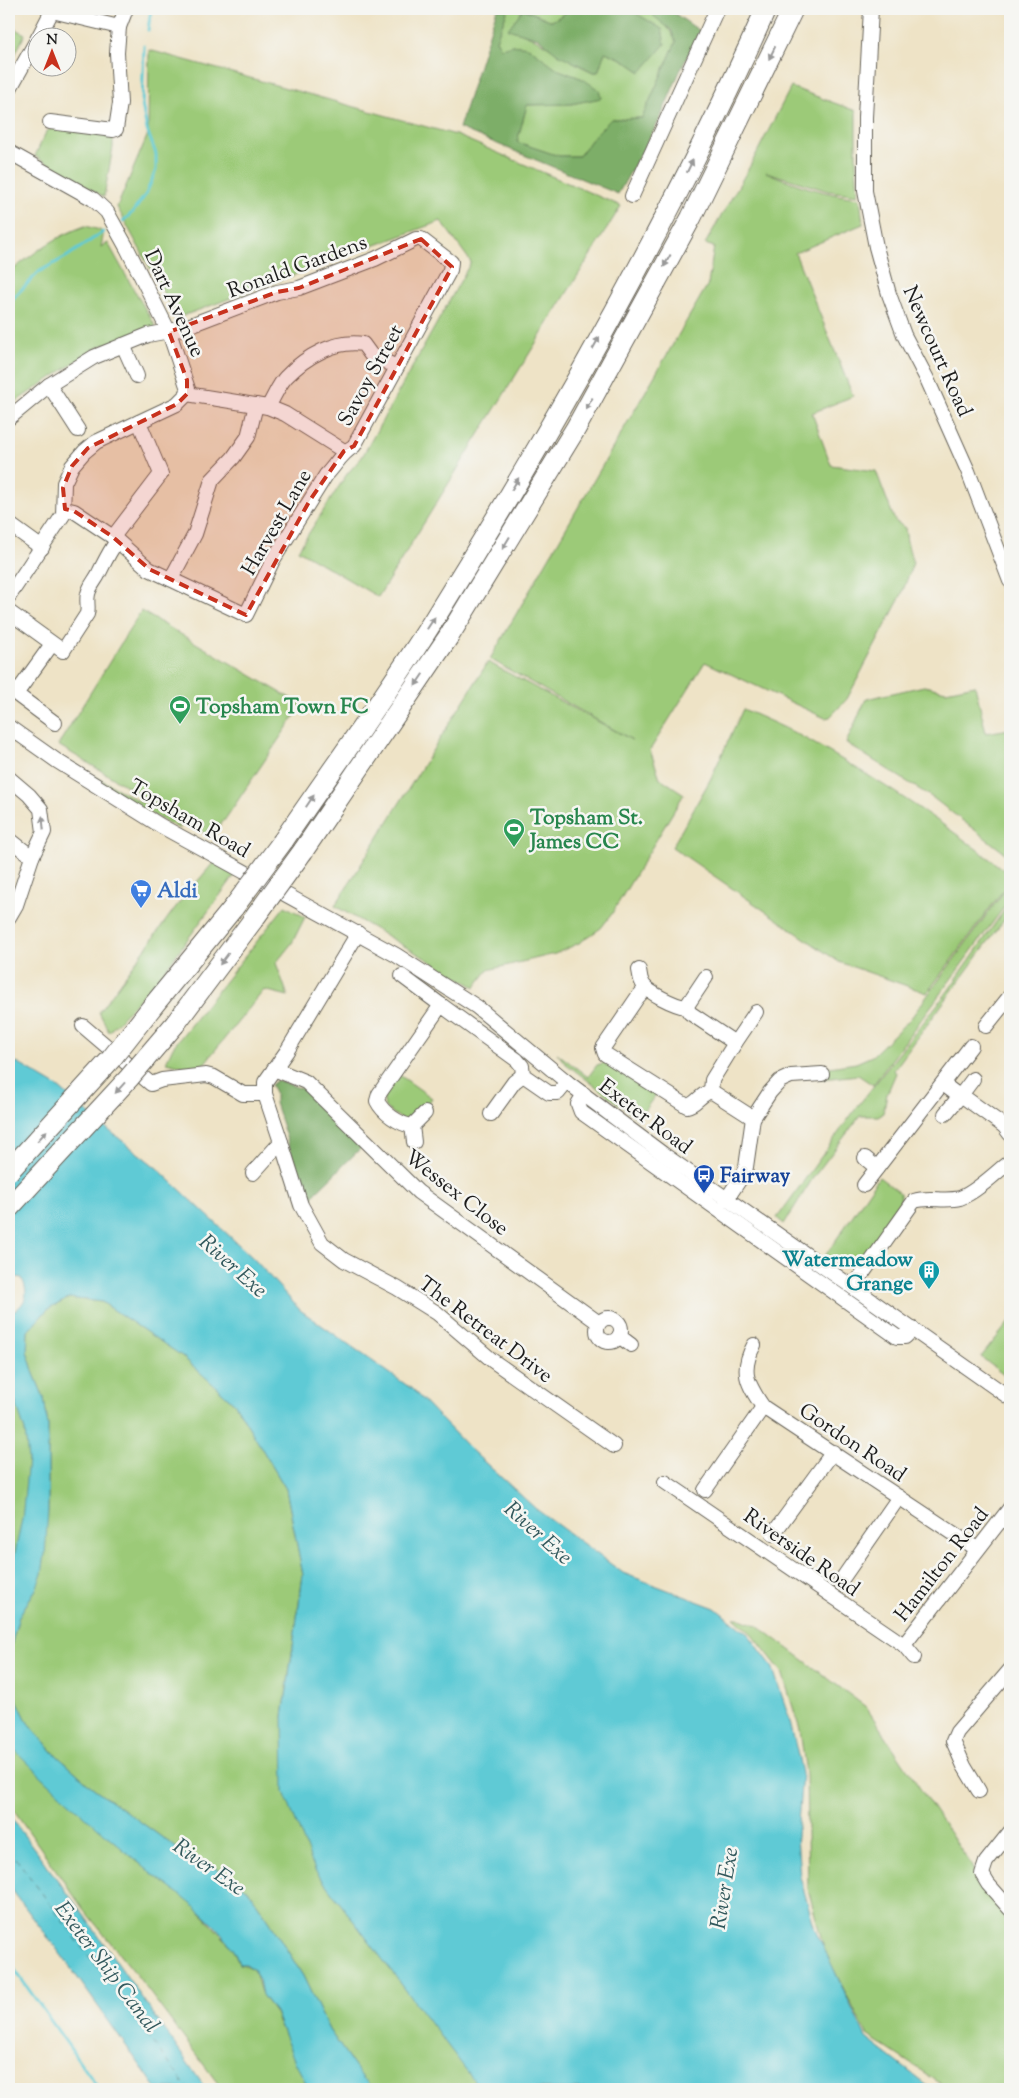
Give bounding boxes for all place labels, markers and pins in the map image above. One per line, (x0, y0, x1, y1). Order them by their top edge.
place label: Topsham Town FC (196, 693, 369, 723)
sports icon: Topsham Town FC (168, 694, 192, 725)
place label: Topsham St. James CC (528, 804, 643, 858)
sports icon: Topsham St. James CC (502, 817, 526, 848)
place label: Aldi (157, 877, 198, 907)
supermarket icon: Aldi (129, 878, 153, 909)
place label: Fairway (720, 1162, 791, 1192)
bus stop icon: Fairway (692, 1163, 716, 1194)
place label: Watermeadow Grange (782, 1246, 913, 1300)
building icon: Watermeadow Grange (917, 1259, 941, 1290)

